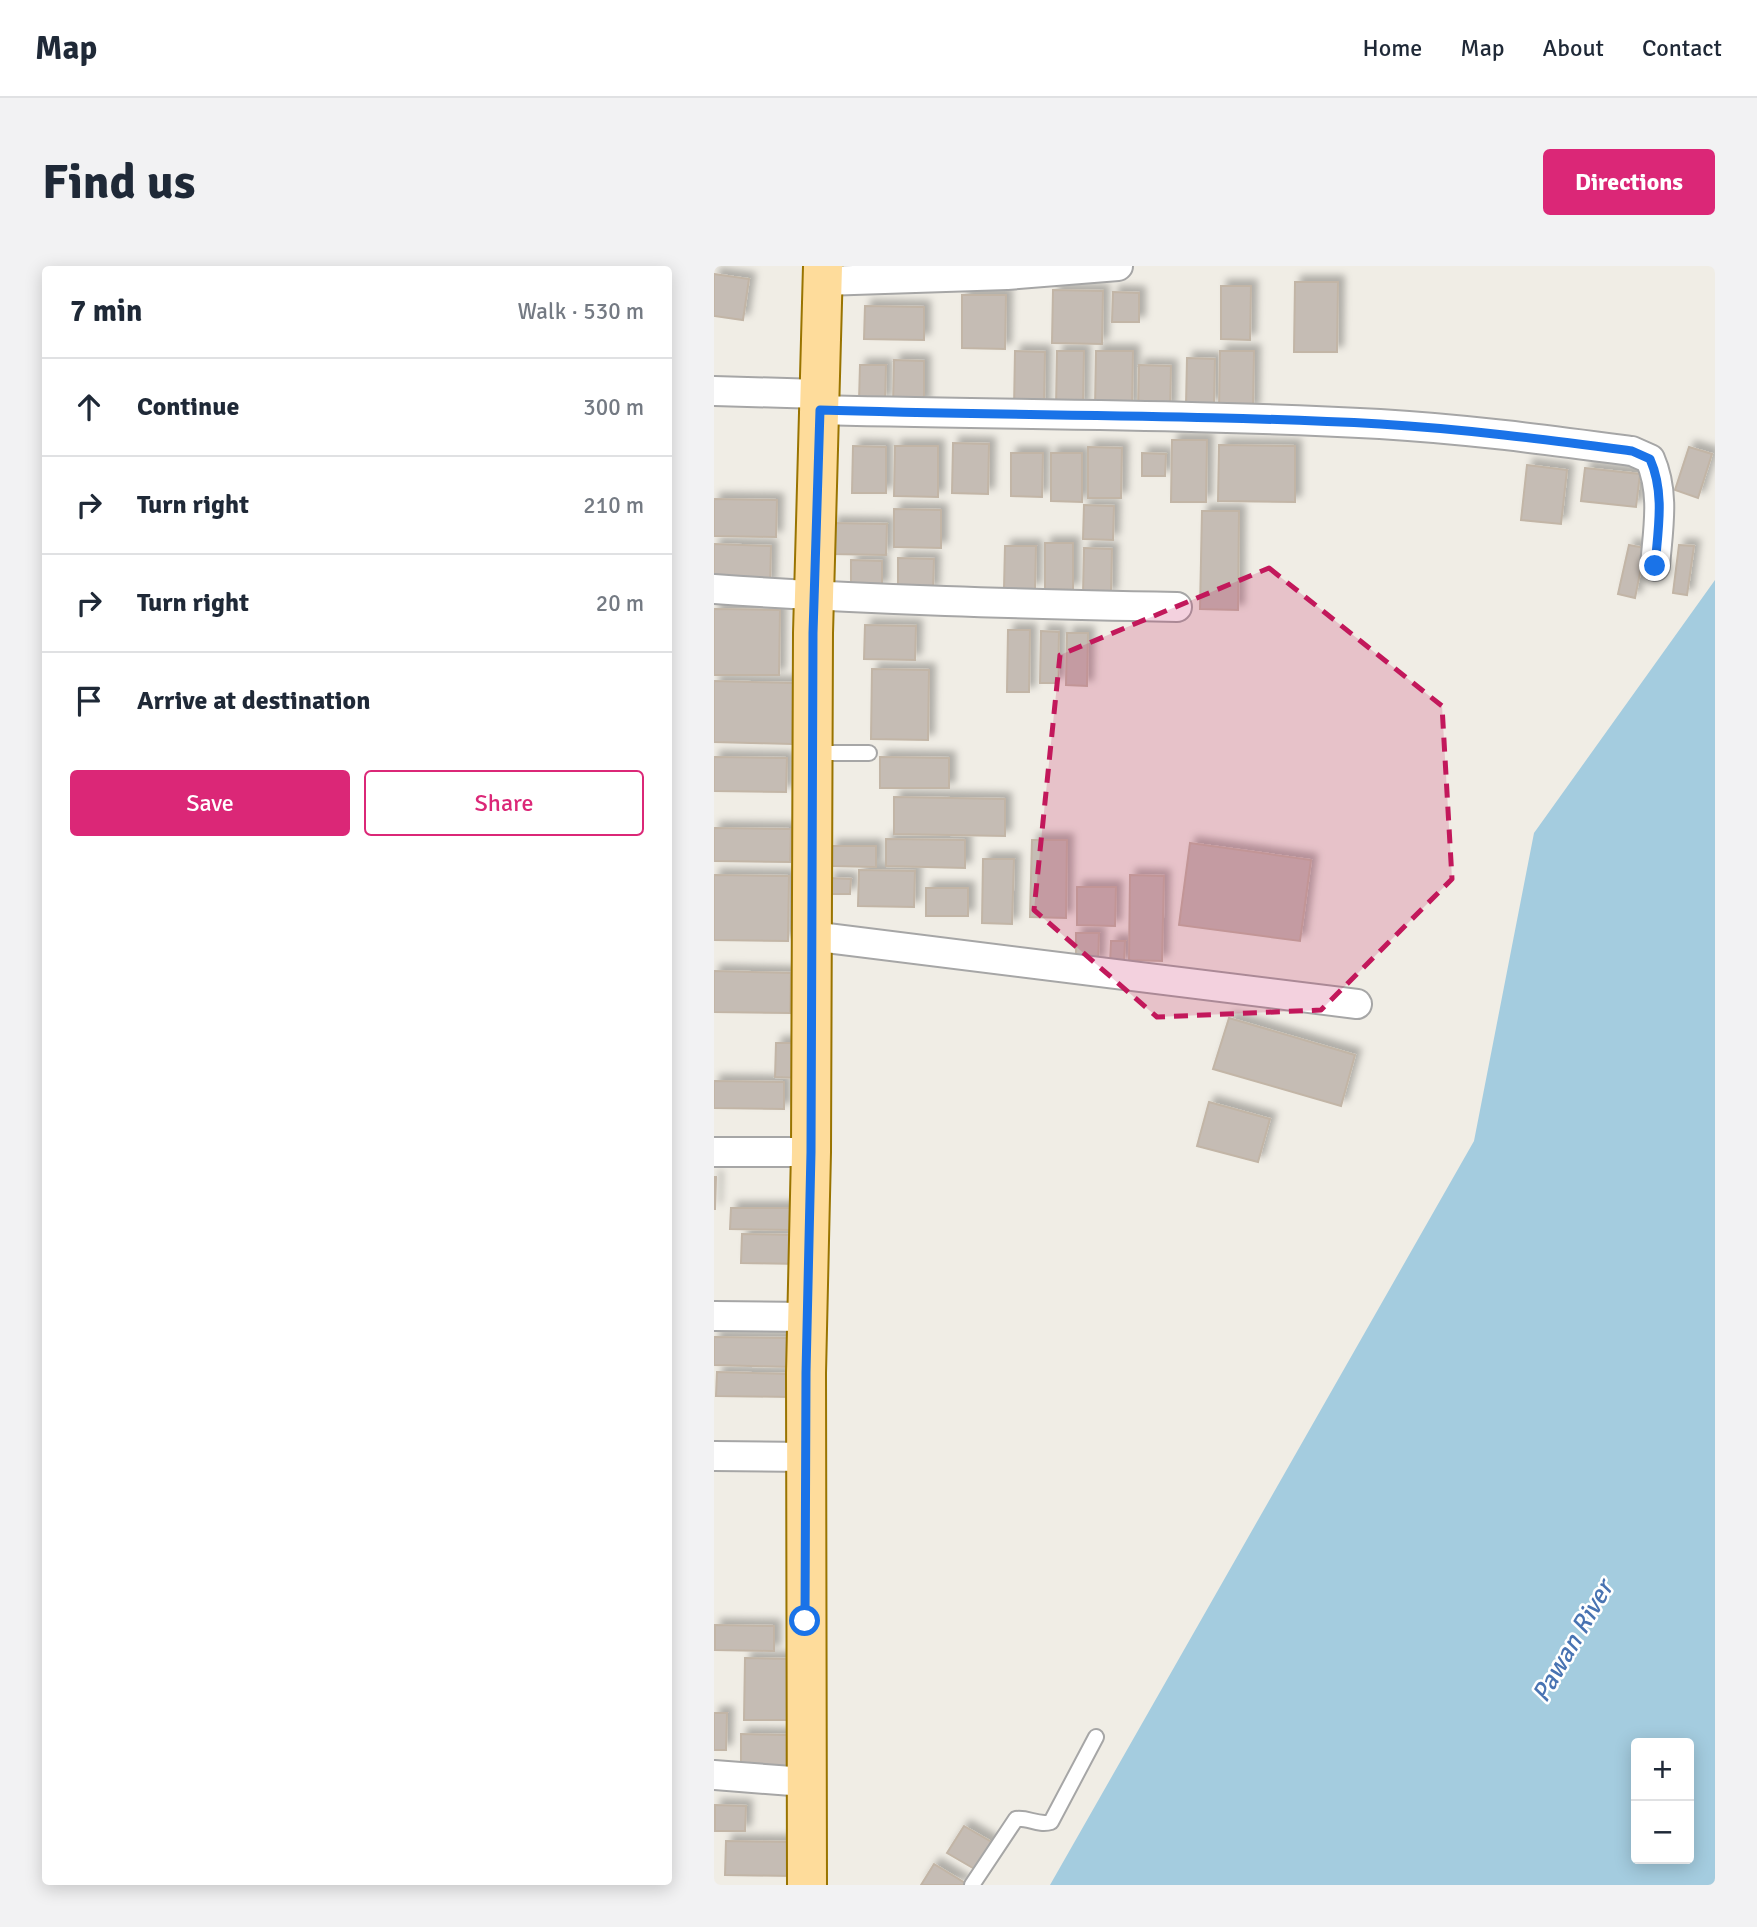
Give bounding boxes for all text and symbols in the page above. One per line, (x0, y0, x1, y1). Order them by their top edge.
text: Map (35, 28, 97, 69)
text: Home (1362, 33, 1422, 63)
text: Map (1460, 33, 1505, 63)
text: About (1543, 33, 1604, 63)
text: Contact (1642, 33, 1722, 63)
button: Directions (1543, 149, 1715, 215)
text: Find us (42, 152, 195, 212)
text: 7 min (70, 293, 142, 330)
text: Walk · 530 m (518, 297, 644, 326)
icon: ahead (70, 388, 108, 426)
text: Continue (137, 391, 239, 423)
text: 300 m (583, 393, 644, 422)
icon: right (70, 486, 108, 524)
text: Turn right (137, 489, 249, 521)
text: 210 m (583, 491, 644, 520)
route end (1639, 550, 1670, 581)
icon: right (70, 584, 108, 622)
text: Turn right (137, 587, 249, 619)
text: 20 m (596, 589, 644, 618)
icon: arrive (70, 682, 108, 720)
text: Arrive at destination (137, 685, 370, 717)
button: Save (70, 770, 350, 836)
button: Share (364, 770, 644, 836)
water label: Pawan River (1525, 1572, 1622, 1708)
route start (789, 1605, 820, 1636)
map controls (1631, 1738, 1694, 1864)
button: + (1631, 1738, 1694, 1801)
button: − (1631, 1801, 1694, 1864)

